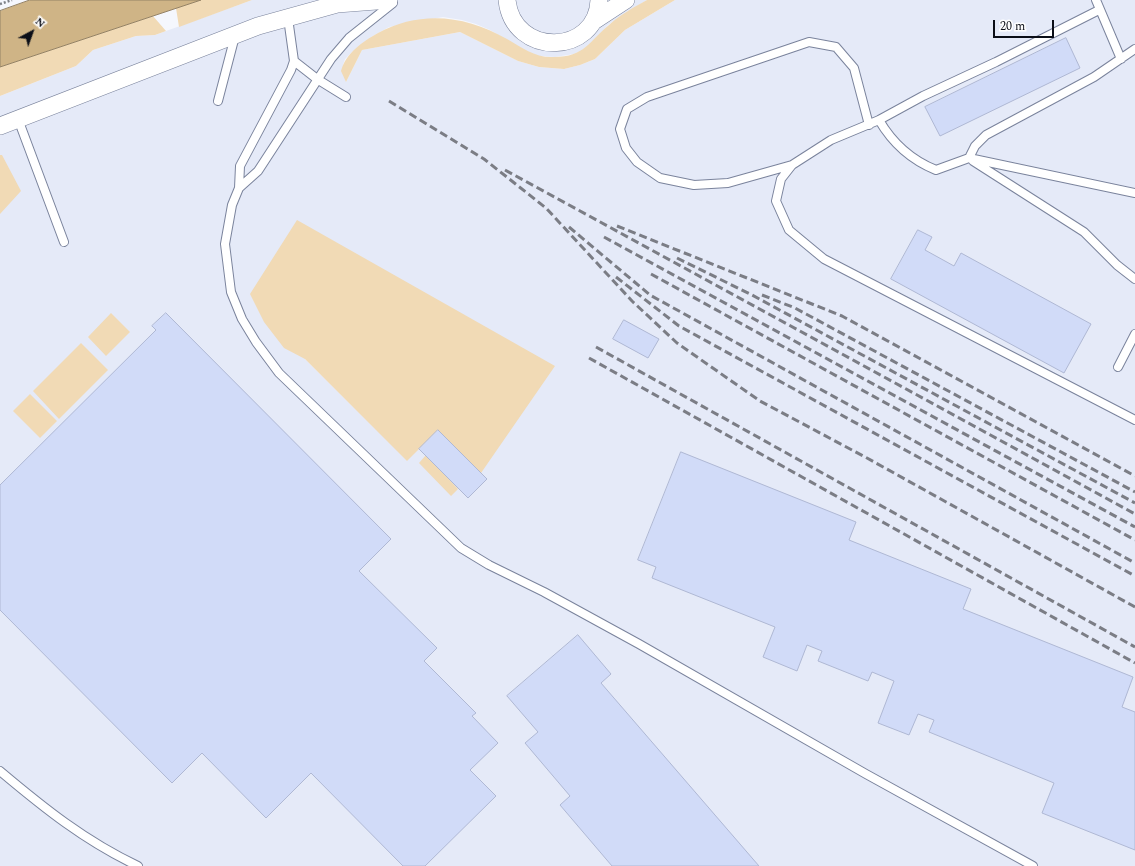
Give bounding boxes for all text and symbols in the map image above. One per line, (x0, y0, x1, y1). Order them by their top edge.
north arrow (12, 12, 52, 52)
scale bar (995, 12, 1056, 38)
text: N (31, 13, 49, 32)
text: 20 m (1000, 17, 1025, 36)

